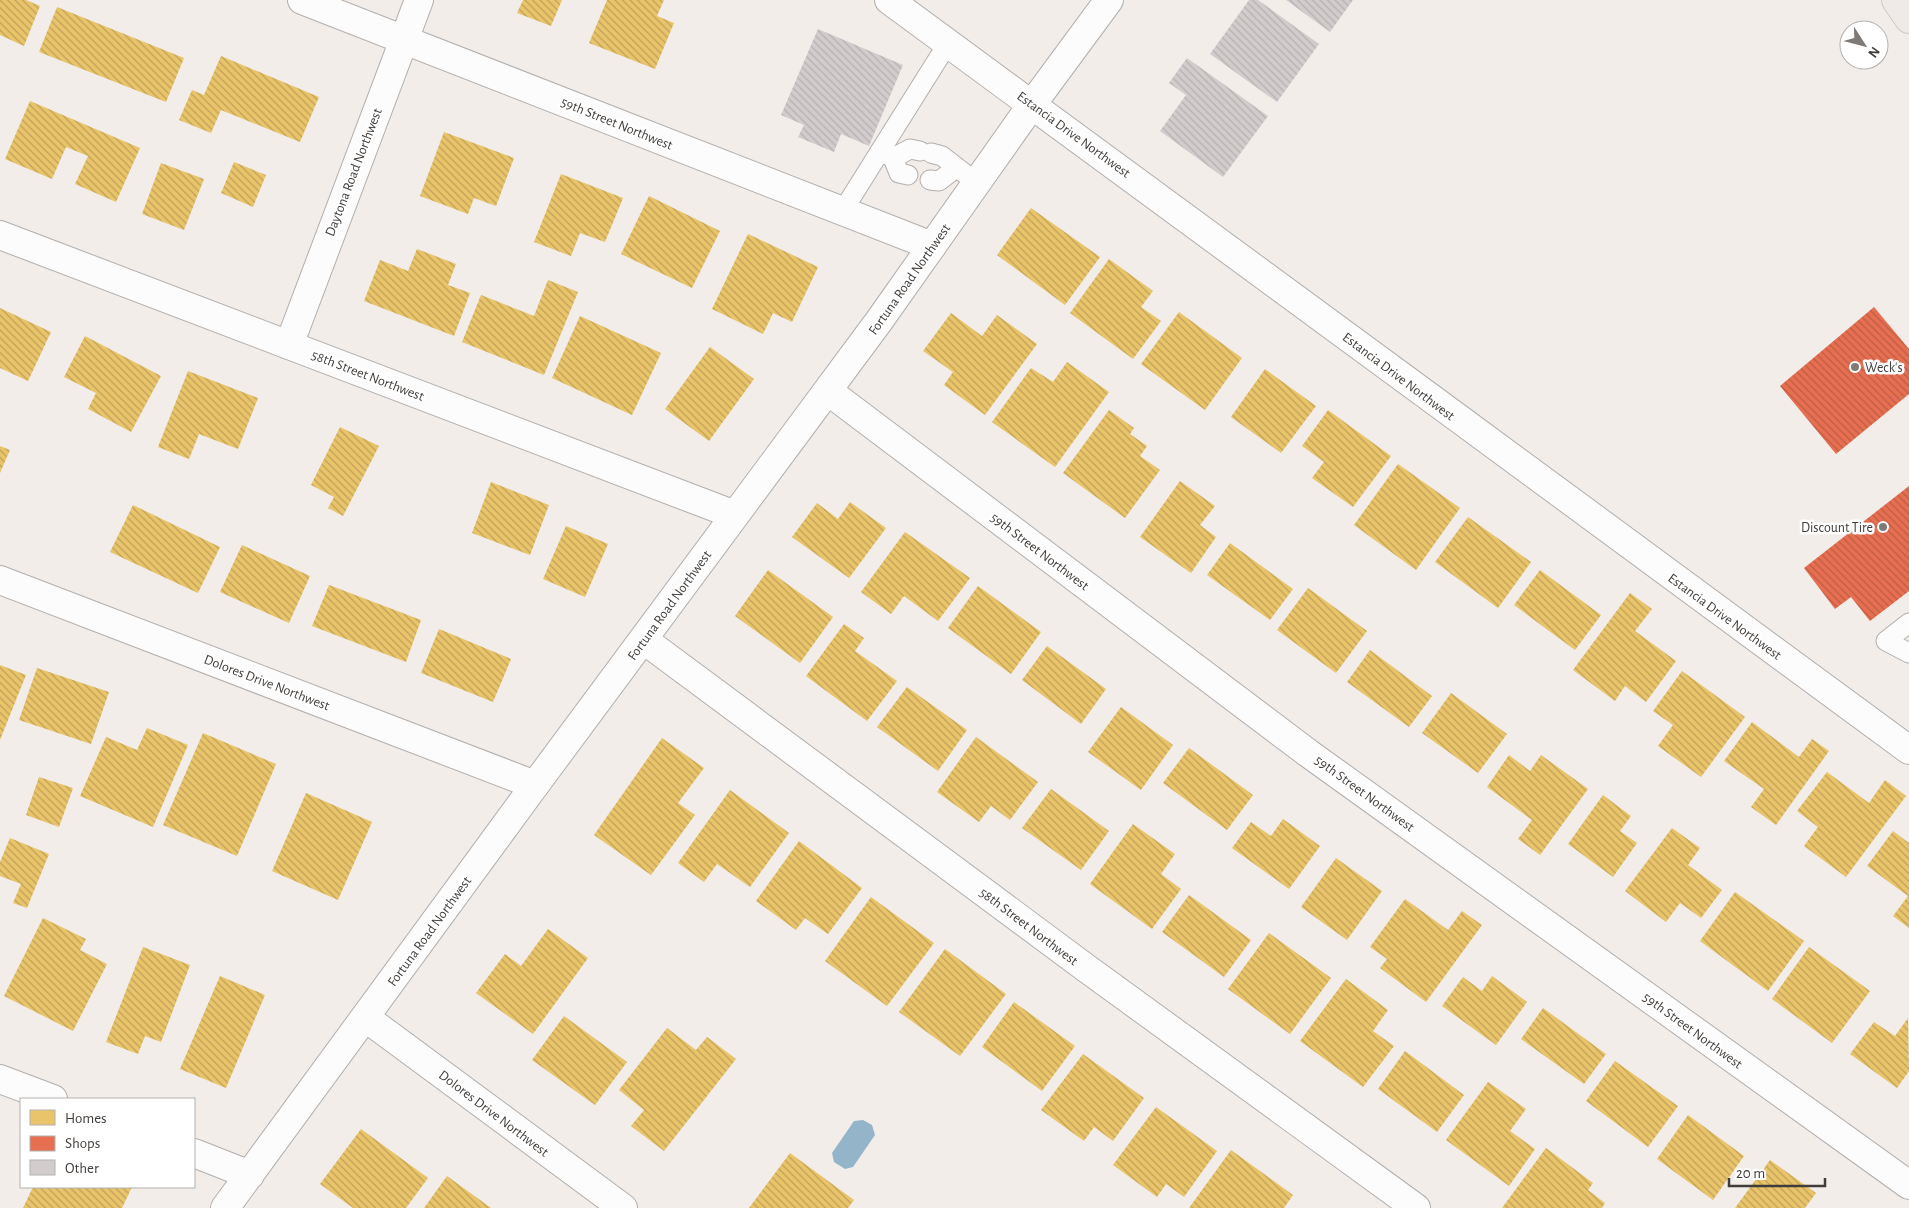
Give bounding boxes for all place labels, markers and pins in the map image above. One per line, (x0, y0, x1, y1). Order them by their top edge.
marker: Weck's (1849, 361, 1861, 373)
place label: Weck's (1865, 361, 1903, 375)
place label: Discount Tire (1801, 521, 1873, 535)
marker: Discount Tire (1877, 521, 1889, 533)

